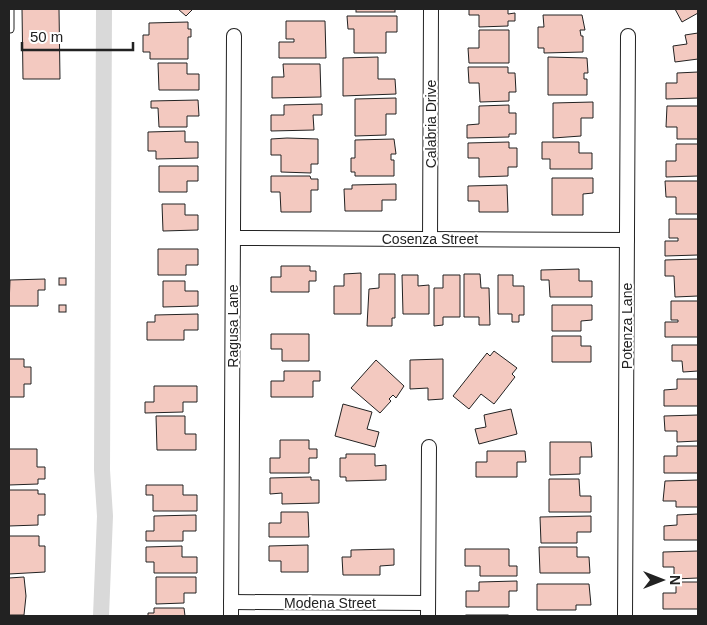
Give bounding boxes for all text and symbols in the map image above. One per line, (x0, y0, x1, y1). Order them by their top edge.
scale bar (22, 20, 134, 52)
text: 50 m (30, 28, 63, 45)
street label: Calabria Drive (423, 79, 439, 168)
street label: Cosenza Street (382, 231, 478, 247)
street label: Potenza Lane (619, 283, 635, 369)
street label: Ragusa Lane (225, 284, 241, 368)
north arrow (637, 555, 687, 605)
text: N (667, 575, 683, 585)
street label: Modena Street (284, 595, 376, 611)

